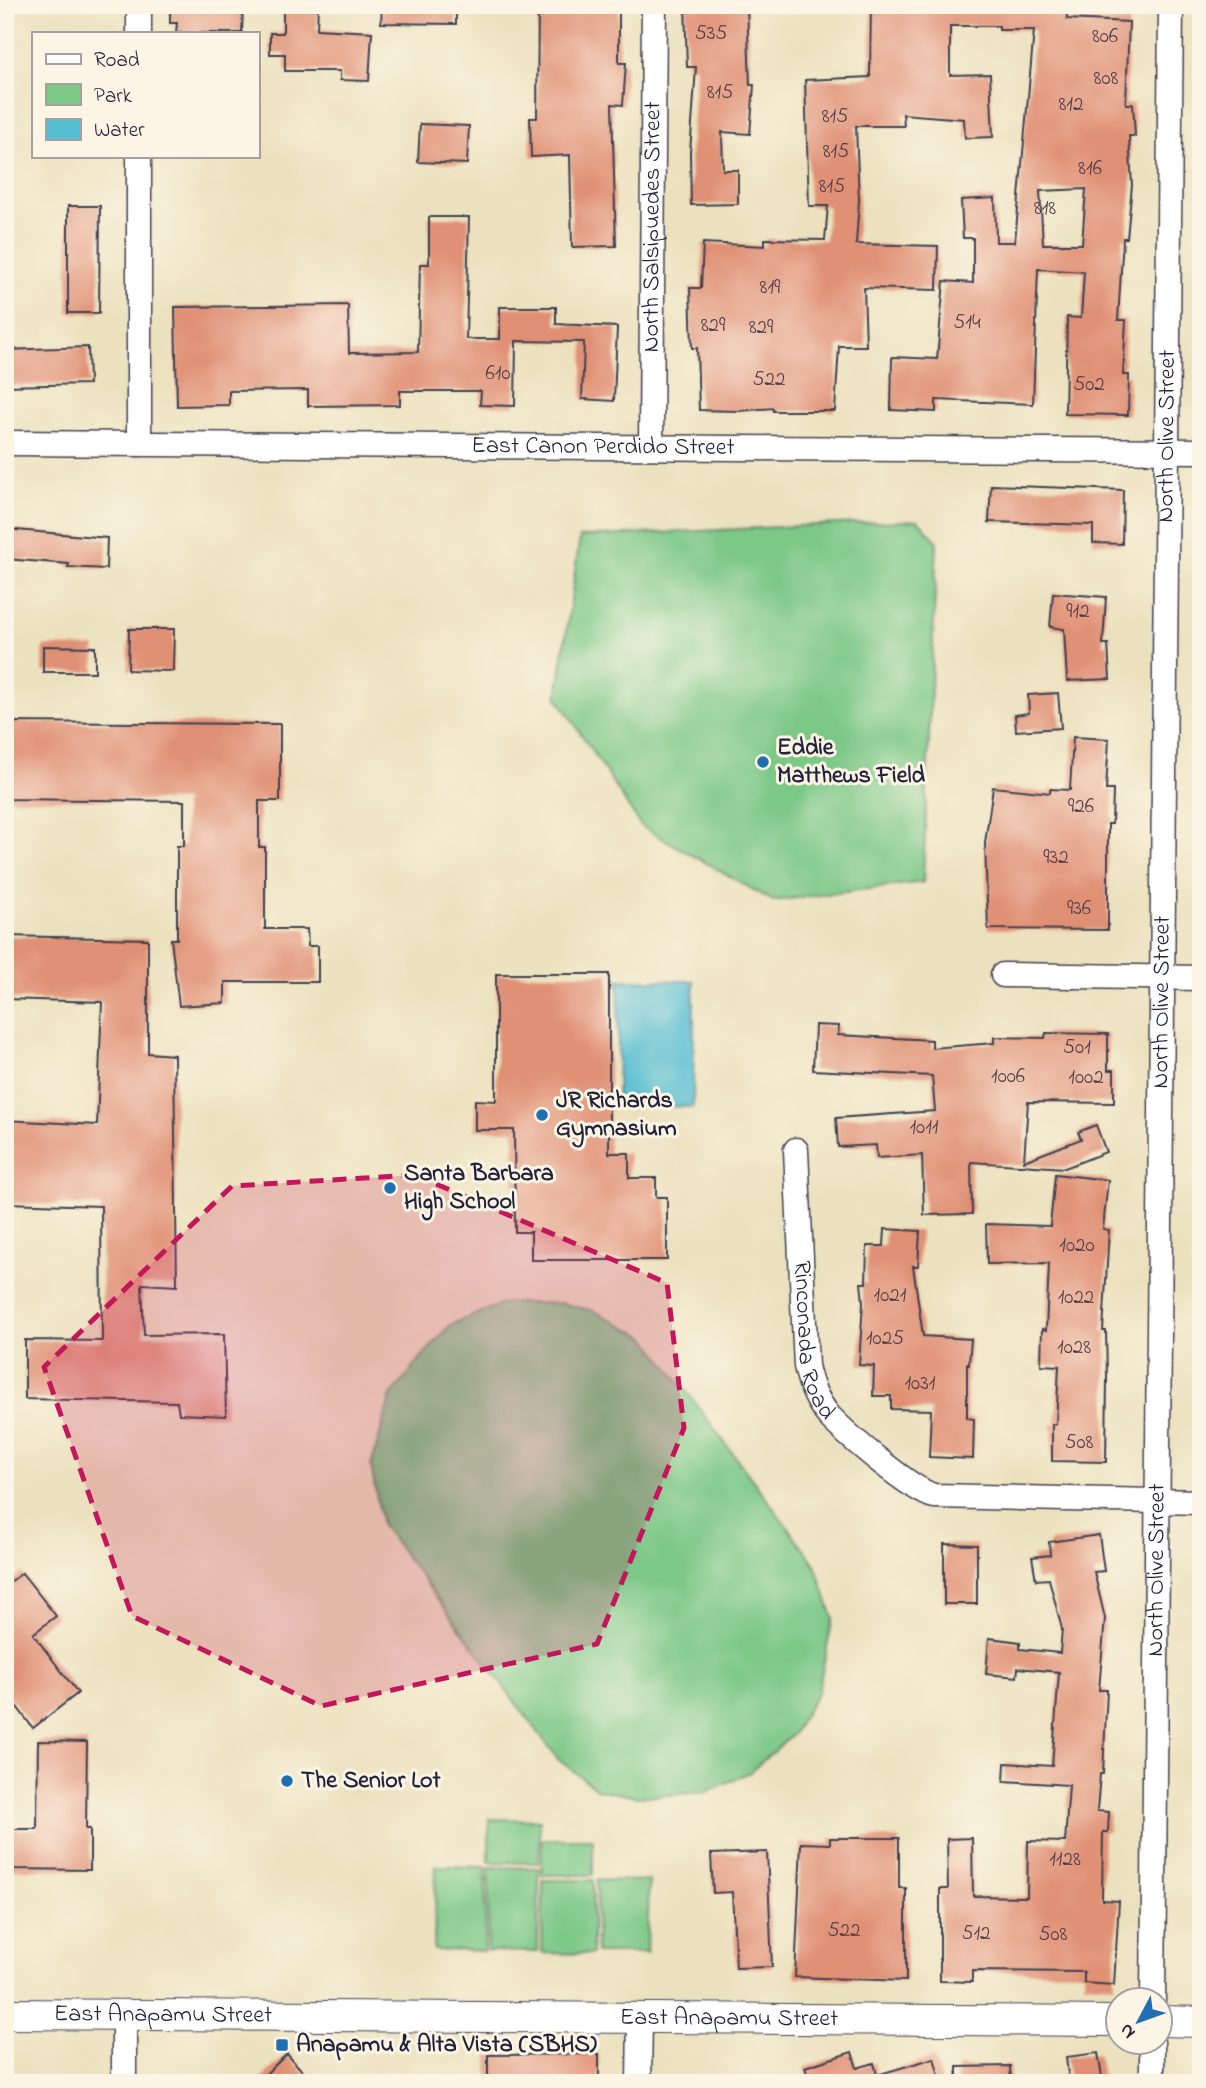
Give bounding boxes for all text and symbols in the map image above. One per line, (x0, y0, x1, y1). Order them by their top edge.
house number: 535 (695, 19, 727, 49)
house number: 806 (1092, 22, 1118, 52)
legend (32, 32, 259, 158)
text: Road (94, 46, 140, 76)
house number: 808 (1094, 64, 1119, 94)
house number: 815 (707, 78, 733, 108)
text: Park (94, 82, 133, 112)
house number: 812 (1059, 90, 1084, 120)
street label: North Salsipuedes Street (634, 101, 671, 353)
house number: 815 (822, 102, 848, 132)
text: Water (94, 116, 145, 146)
house number: 815 (823, 137, 849, 167)
house number: 816 (1078, 154, 1102, 184)
house number: 815 (819, 172, 845, 202)
house number: 818 (1034, 194, 1056, 224)
house number: 819 (760, 273, 781, 303)
house number: 514 (953, 308, 981, 338)
house number: 829 (701, 311, 726, 341)
house number: 829 (749, 313, 774, 343)
street label: North Olive Street (1149, 349, 1185, 523)
house number: 610 (486, 359, 511, 389)
house number: 522 (753, 365, 785, 395)
house number: 502 (1073, 370, 1105, 400)
street label: East Canon Perdido Street (471, 429, 735, 465)
house number: 912 (1066, 597, 1090, 627)
place label: Eddie Matthews Field (777, 731, 925, 794)
marker: Eddie Matthews Field (755, 754, 771, 770)
house number: 926 (1068, 792, 1094, 822)
house number: 932 (1043, 843, 1069, 873)
house number: 936 (1067, 894, 1091, 924)
street label: North Olive Street (1144, 915, 1180, 1089)
house number: 501 (1063, 1033, 1091, 1063)
house number: 1006 (991, 1062, 1025, 1092)
house number: 1002 (1068, 1063, 1104, 1093)
place label: JR Richards Gymnasium (556, 1084, 677, 1148)
marker: JR Richards Gymnasium (534, 1107, 550, 1123)
house number: 1011 (909, 1113, 939, 1143)
place label: Santa Barbara High School (404, 1157, 554, 1221)
marker: Santa Barbara High School (382, 1180, 398, 1196)
house number: 1020 (1059, 1231, 1095, 1261)
street label: Rinconada Road (784, 1260, 844, 1428)
house number: 1021 (874, 1281, 907, 1311)
house number: 1022 (1058, 1283, 1094, 1313)
house number: 1025 (866, 1324, 904, 1354)
house number: 1028 (1057, 1333, 1091, 1363)
house number: 1031 (904, 1369, 936, 1399)
house number: 508 (1065, 1428, 1094, 1458)
street label: North Olive Street (1139, 1483, 1175, 1657)
place label: The Senior Lot (301, 1764, 441, 1799)
marker: The Senior Lot (279, 1773, 295, 1789)
house number: 1128 (1049, 1845, 1081, 1875)
house number: 522 (828, 1916, 860, 1946)
house number: 512 (961, 1919, 991, 1949)
house number: 508 (1039, 1920, 1068, 1950)
north arrow (1104, 1986, 1174, 2056)
street label: East Anapamu Street (54, 1997, 272, 2033)
street label: East Anapamu Street (620, 2000, 838, 2037)
text: N (1114, 2017, 1142, 2044)
place label: Anapamu & Alta Vista (SBHS) (296, 2028, 597, 2063)
marker: Anapamu & Alta Vista (SBHS) (274, 2037, 290, 2053)

